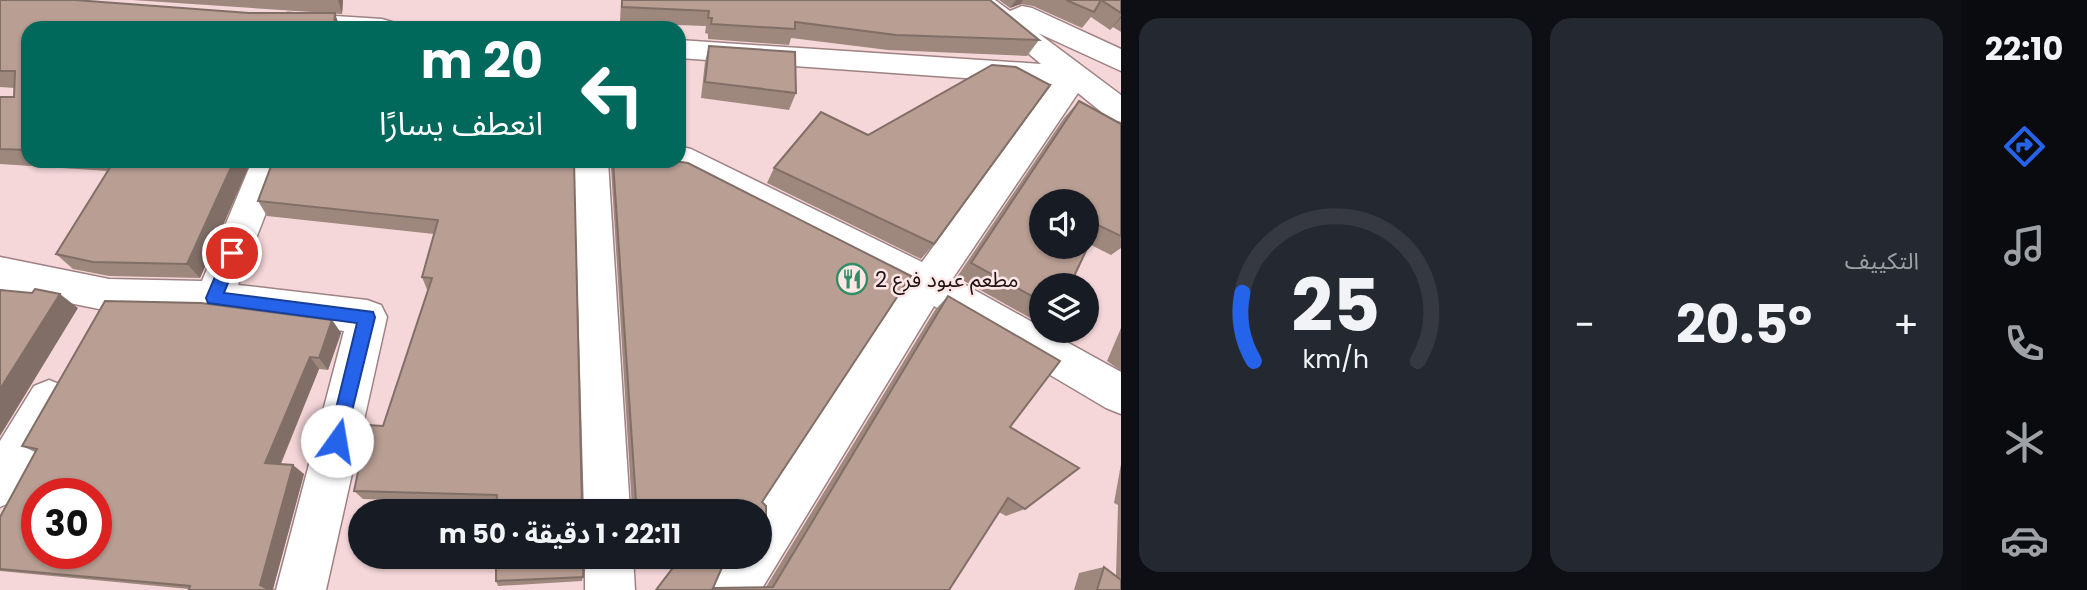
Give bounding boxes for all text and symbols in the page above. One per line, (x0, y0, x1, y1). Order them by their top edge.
text: 22:10 (1985, 26, 2063, 71)
text: 20 m (421, 27, 543, 95)
icon: left (567, 49, 658, 140)
text: انعطف يسارًا (379, 101, 543, 146)
icon: directions (2000, 122, 2049, 171)
map controls (1029, 189, 1099, 343)
button: sound (1029, 189, 1099, 259)
icon: music (2000, 221, 2049, 270)
pin (202, 223, 262, 283)
icon: arrive (213, 234, 251, 272)
text: التكييف (1845, 245, 1919, 277)
text: 25 (1291, 255, 1380, 356)
restaurant icon: مطعم عبود فرع 2 (835, 262, 869, 296)
place label: مطعم عبود فرع 2 (875, 265, 1019, 295)
button: layers (1029, 273, 1099, 343)
text: 20.5° (1676, 288, 1812, 361)
text: − (1574, 298, 1595, 351)
text: + (1893, 298, 1919, 351)
icon: phone (2000, 319, 2049, 368)
text: km/h (1302, 342, 1369, 377)
position arrow (300, 404, 374, 478)
icon: climate (2000, 418, 2049, 467)
speed limit sign: 30 (21, 478, 112, 569)
text: 22:11 · 1 دقيقة · 50 m (439, 516, 681, 552)
icon: car (2000, 516, 2049, 565)

